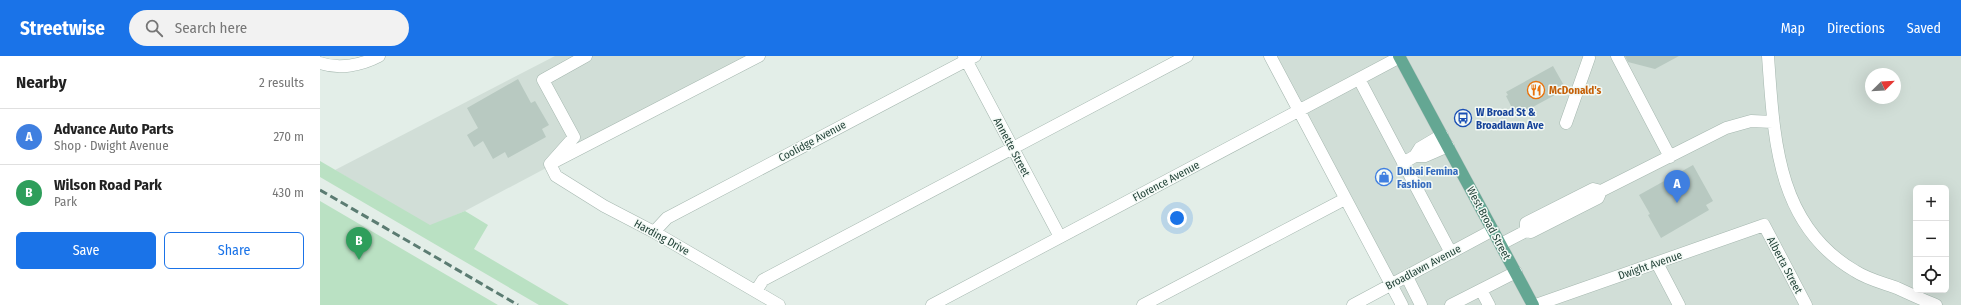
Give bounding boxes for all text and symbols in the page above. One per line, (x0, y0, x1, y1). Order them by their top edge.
search box (129, 10, 409, 46)
text: Streetwise (20, 17, 105, 40)
icon: search (143, 17, 165, 39)
text: Search here (175, 19, 247, 37)
text: Map (1781, 20, 1805, 37)
text: Directions (1827, 20, 1885, 37)
text: Saved (1907, 20, 1941, 37)
north arrow (1865, 68, 1901, 104)
text: Nearby (16, 72, 67, 93)
text: 2 results (259, 75, 304, 90)
restaurant icon: McDonald's (1526, 80, 1546, 100)
place label: McDonald's (1549, 84, 1602, 97)
place label: W Broad St & Broadlawn Ave (1476, 106, 1544, 132)
bus stop icon: W Broad St & Broadlawn Ave (1453, 108, 1473, 128)
street label: Annette Street (991, 116, 1033, 179)
street label: Coolidge Avenue (776, 118, 848, 165)
text: Advance Auto Parts (54, 120, 174, 138)
text: A (25, 129, 33, 144)
text: 270 m (273, 129, 304, 144)
text: Shop · Dwight Avenue (54, 138, 169, 153)
street label: Florence Avenue (1131, 158, 1202, 204)
place label: Dubai Femina Fashion (1397, 165, 1459, 191)
shop icon: Dubai Femina Fashion (1374, 167, 1394, 187)
pin: A (1664, 170, 1690, 203)
text: Wilson Road Park (54, 176, 162, 194)
text: B (25, 185, 33, 200)
text: 430 m (272, 185, 304, 200)
street label: West Broad Street (1464, 185, 1513, 262)
map controls (1913, 185, 1949, 293)
button: + (1913, 185, 1949, 221)
text: Park (54, 194, 77, 209)
your location (1167, 208, 1187, 228)
street label: Harding Drive (632, 217, 692, 258)
button: − (1913, 221, 1949, 257)
pin: B (346, 227, 372, 260)
button: Save (16, 232, 156, 269)
button: Share (164, 232, 304, 269)
street label: Alberta Street (1764, 235, 1805, 296)
street label: Broadlawn Avenue (1383, 242, 1463, 293)
street label: Dwight Avenue (1617, 248, 1684, 282)
button: locate (1913, 257, 1949, 293)

